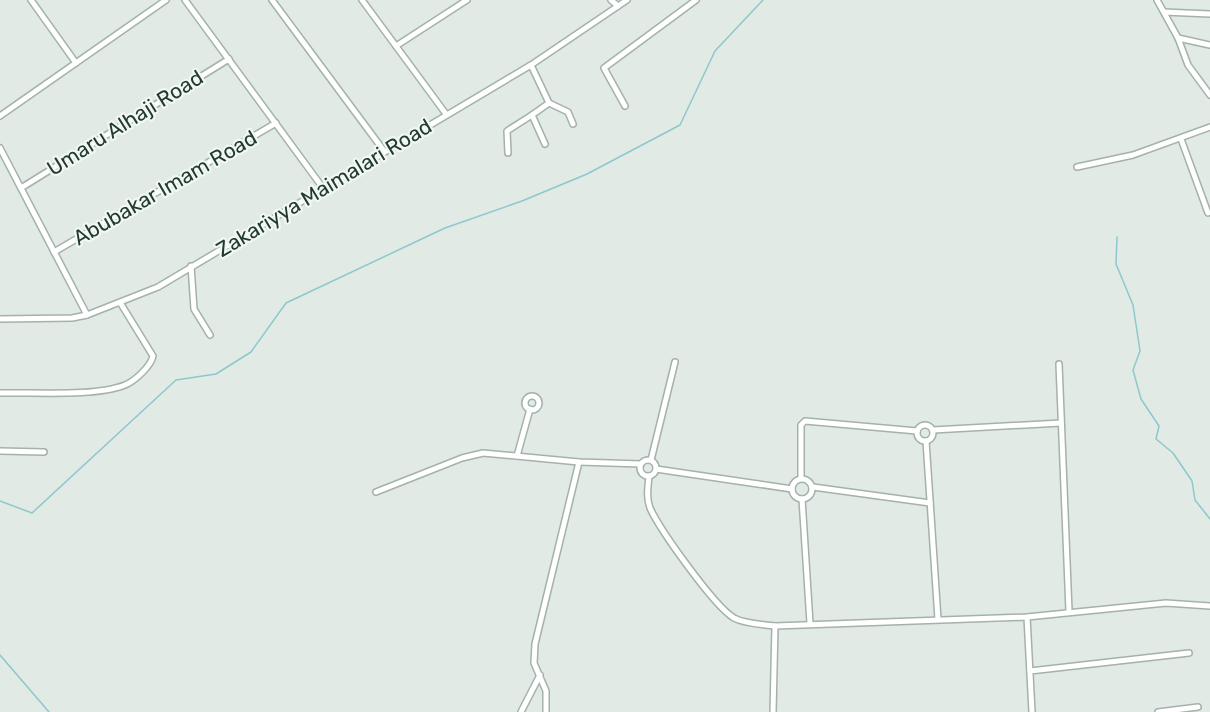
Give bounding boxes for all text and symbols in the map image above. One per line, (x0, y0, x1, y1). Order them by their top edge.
street label: Umaru Alhaji Road (42, 64, 207, 181)
street label: Zakariyya Maimalari Road (211, 113, 436, 262)
street label: Abubakar Imam Road (69, 125, 261, 250)

